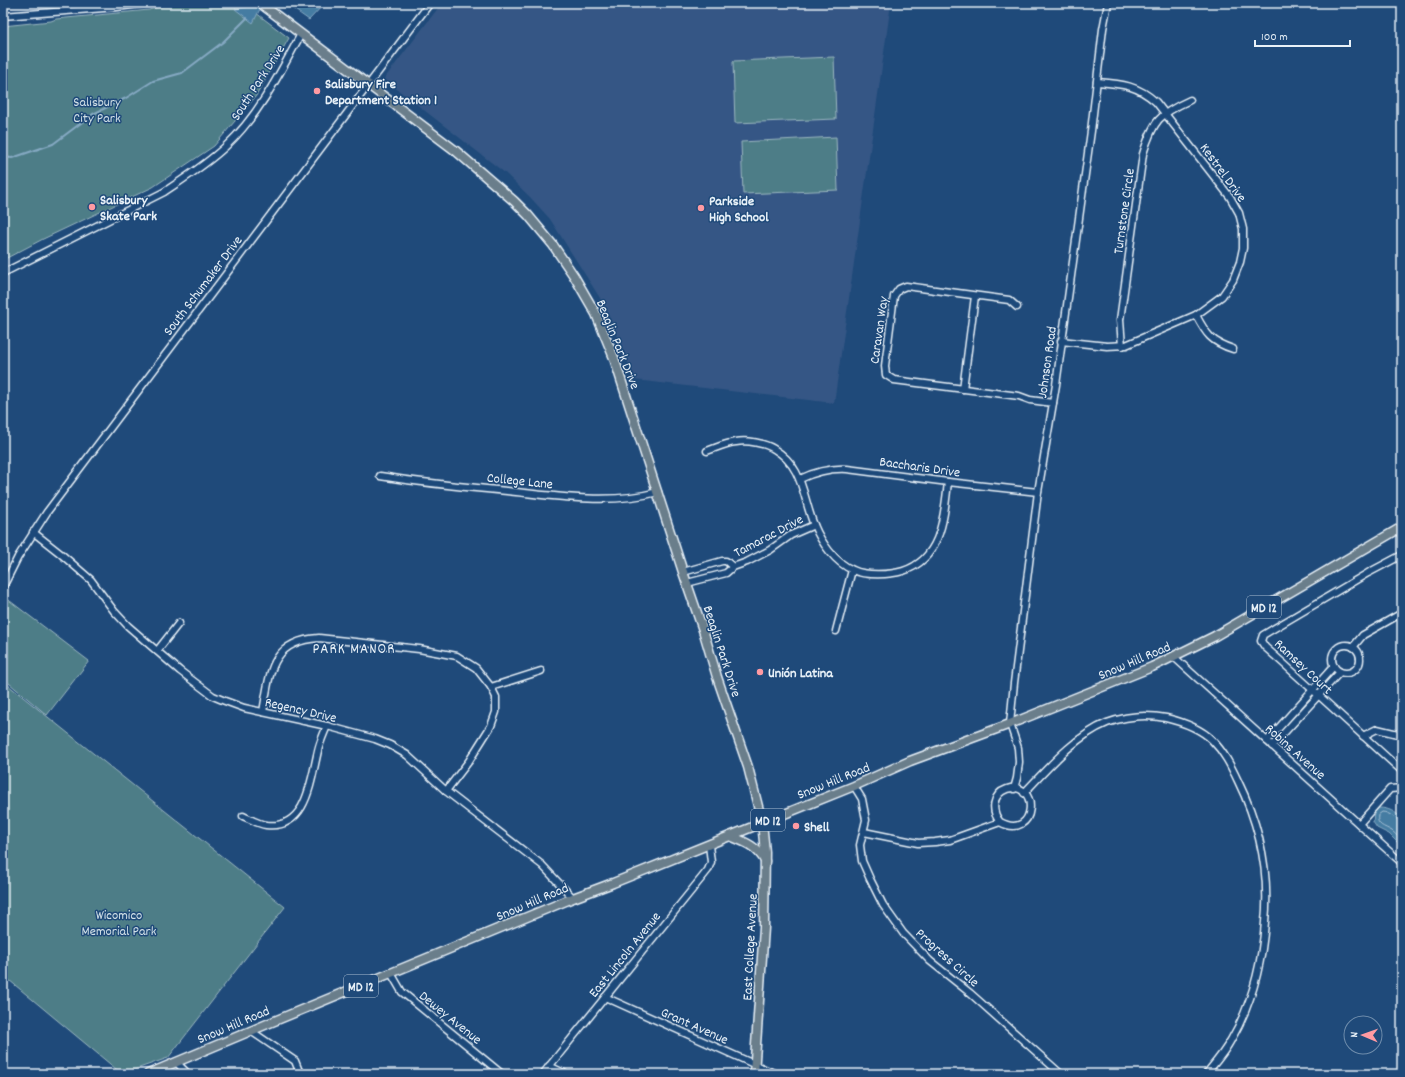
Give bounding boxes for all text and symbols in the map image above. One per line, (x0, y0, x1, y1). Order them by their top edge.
scale bar (1255, 22, 1350, 48)
text: 100 m (1261, 29, 1288, 46)
street label: South Park Drive (227, 41, 291, 125)
place label: Salisbury Fire Department Station 1 (325, 75, 437, 111)
marker: Salisbury Fire Department Station 1 (312, 86, 322, 96)
park label: Salisbury City Park (73, 93, 121, 129)
street label: Kestrel Drive (1194, 140, 1251, 207)
street label: Turnstone Circle (1109, 167, 1141, 255)
place label: Salisbury Skate Park (100, 191, 157, 227)
place label: Parkside High School (709, 192, 769, 228)
marker: Salisbury Skate Park (87, 202, 97, 212)
marker: Parkside High School (696, 203, 706, 213)
street label: South Schumaker Drive (159, 232, 248, 341)
street label: Caravan Way (865, 295, 895, 365)
street label: Beaglin Park Drive (590, 297, 644, 393)
street label: Johnson Road (1033, 325, 1063, 399)
street label: Baccharis Drive (878, 452, 961, 484)
street label: College Lane (486, 469, 554, 495)
street label: Tamarac Drive (731, 510, 807, 563)
road number: MD 12 (1247, 596, 1281, 618)
street label: Beaglin Park Drive (697, 603, 745, 700)
street label: Ramsey Court (1269, 635, 1336, 700)
street label: Snow Hill Road (1095, 638, 1174, 686)
district label: PARK MANOR (313, 639, 395, 661)
place label: Unión Latina (768, 664, 834, 684)
marker: Unión Latina (755, 667, 765, 677)
street label: Regency Drive (263, 693, 338, 729)
street label: Robins Avenue (1260, 720, 1329, 785)
street label: Snow Hill Road (794, 758, 873, 806)
road number: MD 12 (751, 809, 785, 831)
place label: Shell (804, 818, 830, 838)
marker: Shell (791, 821, 801, 831)
street label: Snow Hill Road (493, 879, 572, 927)
street label: East College Avenue (738, 893, 764, 1001)
park label: Wicomico Memorial Park (82, 906, 157, 942)
street label: East Lincoln Avenue (585, 908, 666, 1002)
street label: Progress Circle (910, 924, 983, 993)
road number: MD 12 (344, 975, 378, 997)
street label: Dewey Avenue (414, 987, 485, 1050)
street label: Snow Hill Road (194, 1002, 273, 1050)
street label: Grant Avenue (657, 1003, 731, 1051)
north arrow (1343, 1015, 1383, 1055)
text: N (1347, 1031, 1363, 1038)

